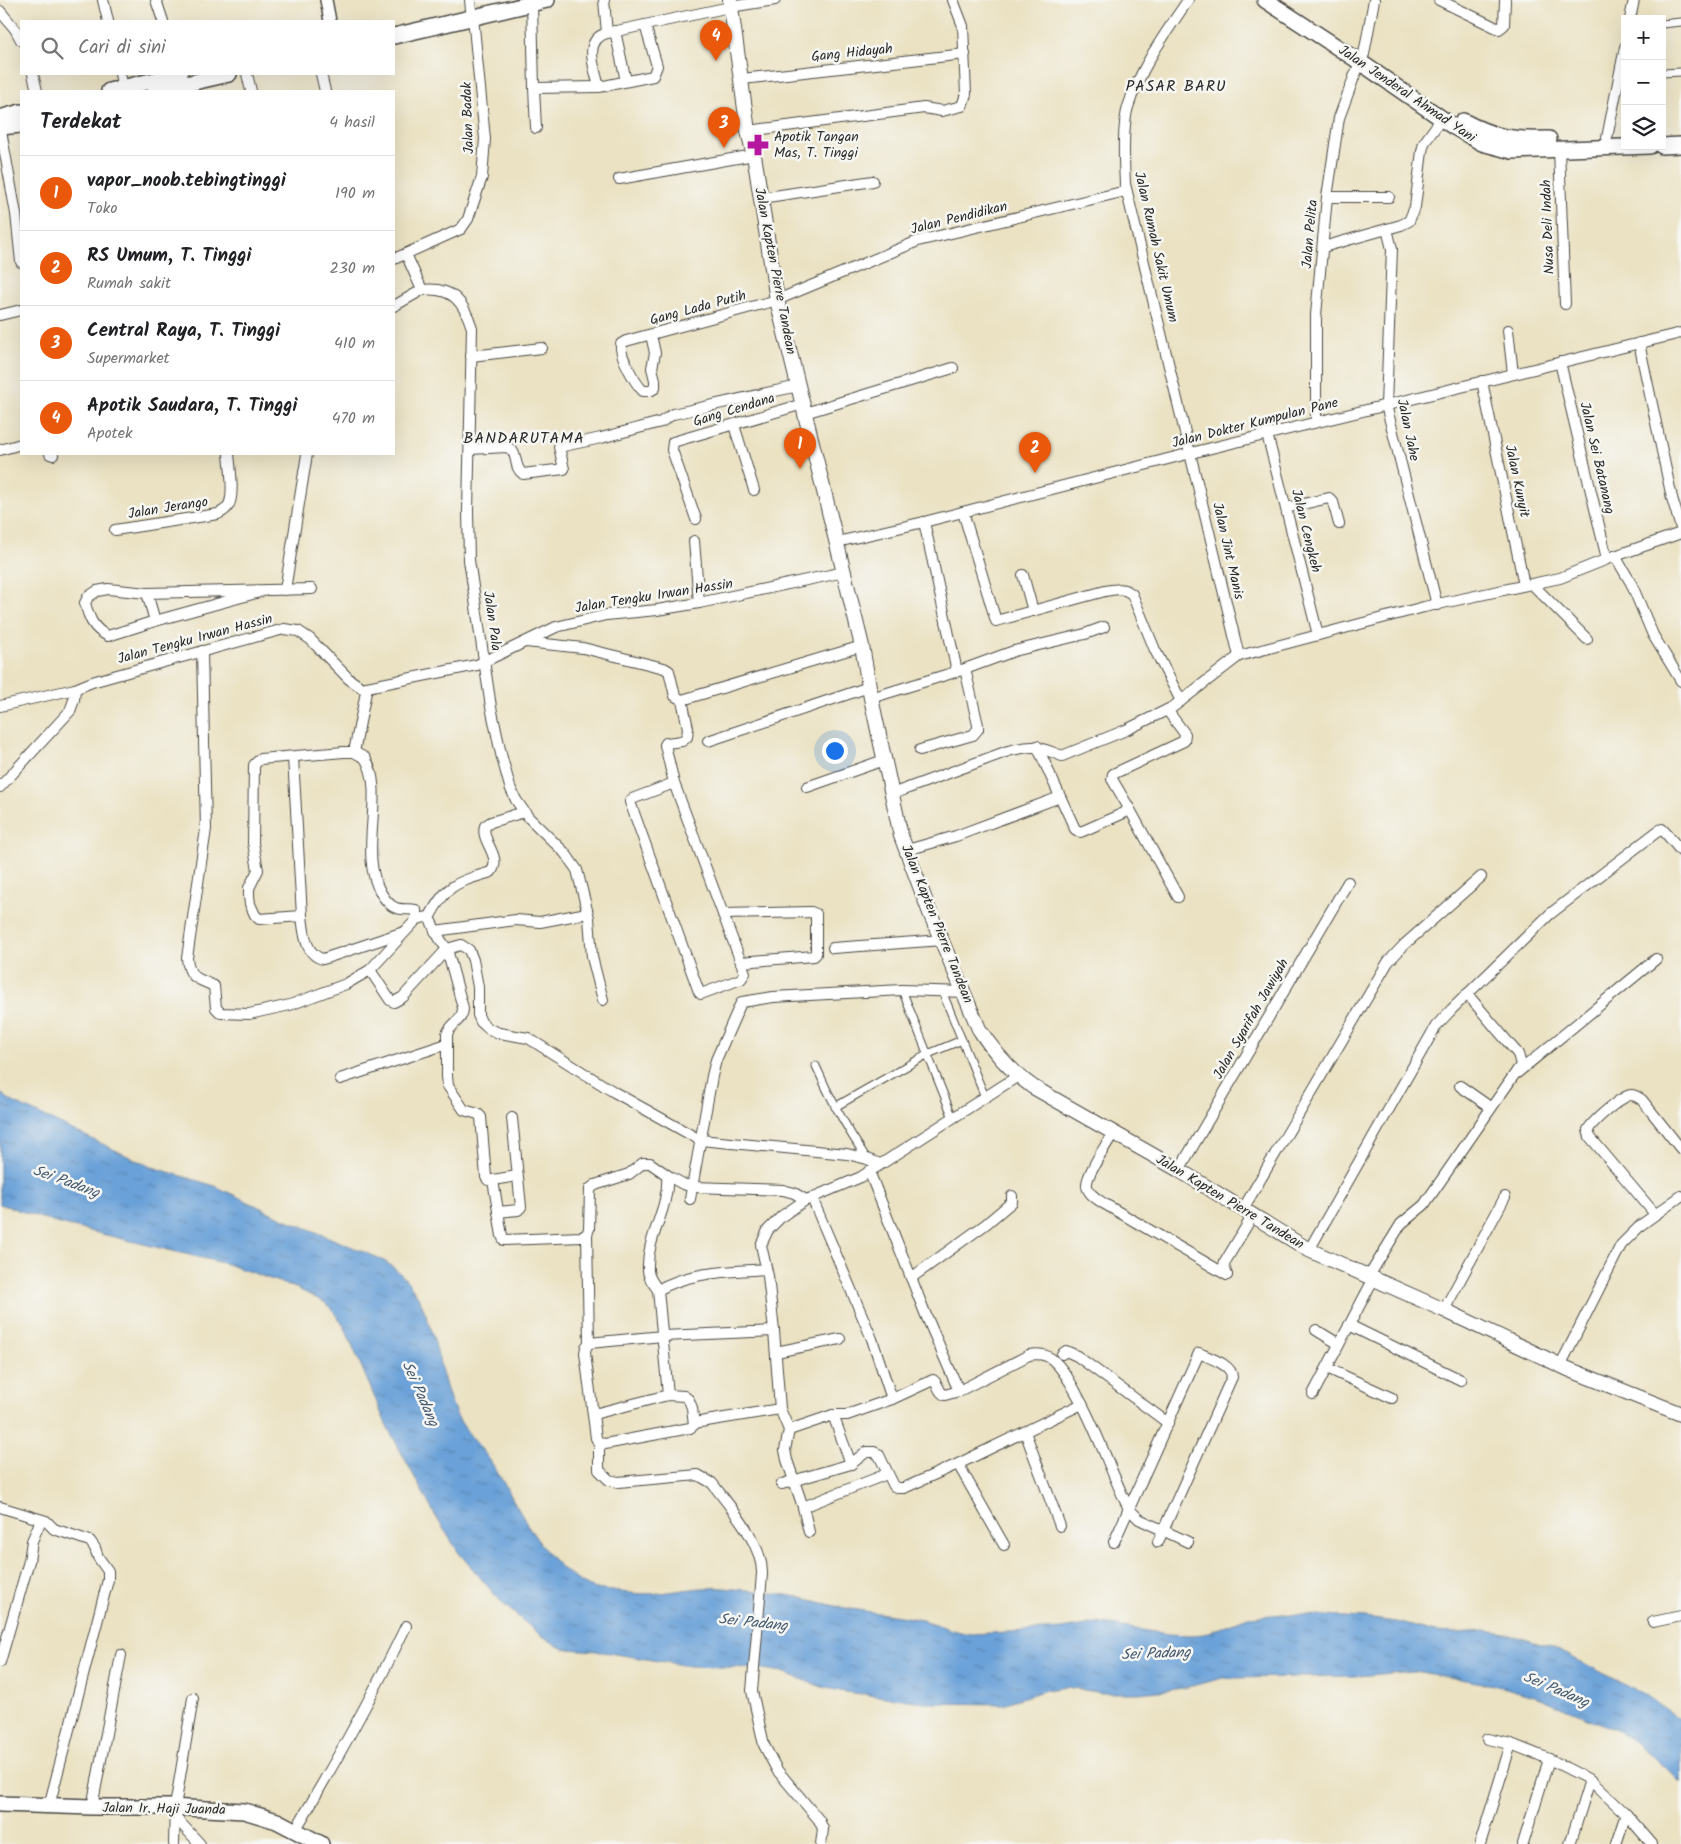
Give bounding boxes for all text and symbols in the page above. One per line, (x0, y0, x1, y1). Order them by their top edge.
map controls (1621, 15, 1666, 150)
button: + (1621, 15, 1666, 60)
search box (20, 20, 395, 75)
pin: 4 (700, 20, 732, 61)
text: Cari di sini (78, 33, 166, 63)
icon: search (38, 34, 66, 62)
street label: Gang Hidayah (810, 38, 894, 68)
street label: Jalan Jenderal Ahmad Yani (1334, 40, 1481, 149)
button: − (1621, 60, 1666, 105)
district label: PASAR BARU (1125, 74, 1227, 99)
street label: Jalan Badak (456, 81, 480, 154)
button: layers (1621, 105, 1666, 150)
text: Terdekat (40, 106, 121, 139)
pin: 3 (708, 107, 740, 148)
text: 4 hasil (329, 110, 375, 135)
place label: Apotik Tangan Mas, T. Tinggi (774, 126, 859, 164)
pharmacy icon: Apotik Tangan Mas, T. Tinggi (745, 132, 771, 158)
text: vapor_noob.tebingtinggi (87, 166, 286, 196)
street label: Jalan Rumah Sakit Umum (1128, 169, 1184, 325)
street label: Nusa Deli Indah (1535, 179, 1561, 275)
text: 1 (54, 181, 58, 206)
text: 190 m (335, 181, 375, 206)
street label: Jalan Kapten Pierre Tandean (748, 186, 802, 356)
street label: Jalan Pendidikan (908, 195, 1010, 241)
text: Toko (87, 196, 118, 221)
street label: Jalan Pelita (1296, 199, 1324, 269)
text: RS Umum, T. Tinggi (87, 241, 251, 271)
text: 2 (51, 256, 61, 281)
text: 230 m (329, 256, 375, 281)
text: Rumah sakit (87, 271, 171, 296)
street label: Gang Lada Putih (647, 285, 749, 331)
text: Central Raya, T. Tinggi (87, 316, 280, 346)
text: 3 (52, 331, 60, 356)
text: 410 m (334, 331, 375, 356)
text: Supermarket (87, 346, 170, 371)
street label: Gang Cendana (690, 387, 778, 433)
text: Apotik Saudara, T. Tinggi (87, 391, 297, 421)
street label: Jalan Dokter Kumpulan Pane (1170, 392, 1341, 454)
street label: Jalan Jahe (1391, 397, 1425, 464)
street label: Jalan Sei Batanang (1573, 400, 1621, 516)
text: 4 (52, 406, 60, 431)
text: 470 m (332, 406, 375, 431)
text: Apotek (87, 421, 133, 446)
district label: BANDARUTAMA (463, 426, 585, 451)
pin: 1 (784, 428, 816, 469)
pin: 2 (1019, 432, 1051, 473)
street label: Jalan Kunyit (1499, 443, 1536, 520)
street label: Jalan Cengkeh (1285, 487, 1327, 575)
street label: Jalan Jerango (126, 491, 210, 525)
street label: Jalan Jint Manis (1206, 500, 1250, 602)
street label: Jalan Tengku Irwan Hassin (573, 573, 735, 619)
street label: Jalan Pala (477, 590, 507, 652)
street label: Jalan Tengku Irwan Hassin (115, 608, 275, 670)
your location (822, 738, 848, 764)
street label: Jalan Kapten Pierre Tandean (895, 841, 979, 1007)
street label: Jalan Syarifah Jawiyah (1207, 955, 1295, 1083)
street label: Jalan Kapten Pierre Tandean (1152, 1149, 1308, 1255)
water label: Sei Padang (29, 1159, 103, 1205)
water label: Sei Padang (395, 1358, 445, 1431)
water label: Sei Padang (717, 1607, 789, 1639)
water label: Sei Padang (1121, 1641, 1192, 1667)
water label: Sei Padang (1519, 1665, 1593, 1715)
street label: Jalan Ir. Haji Juanda (102, 1797, 226, 1821)

